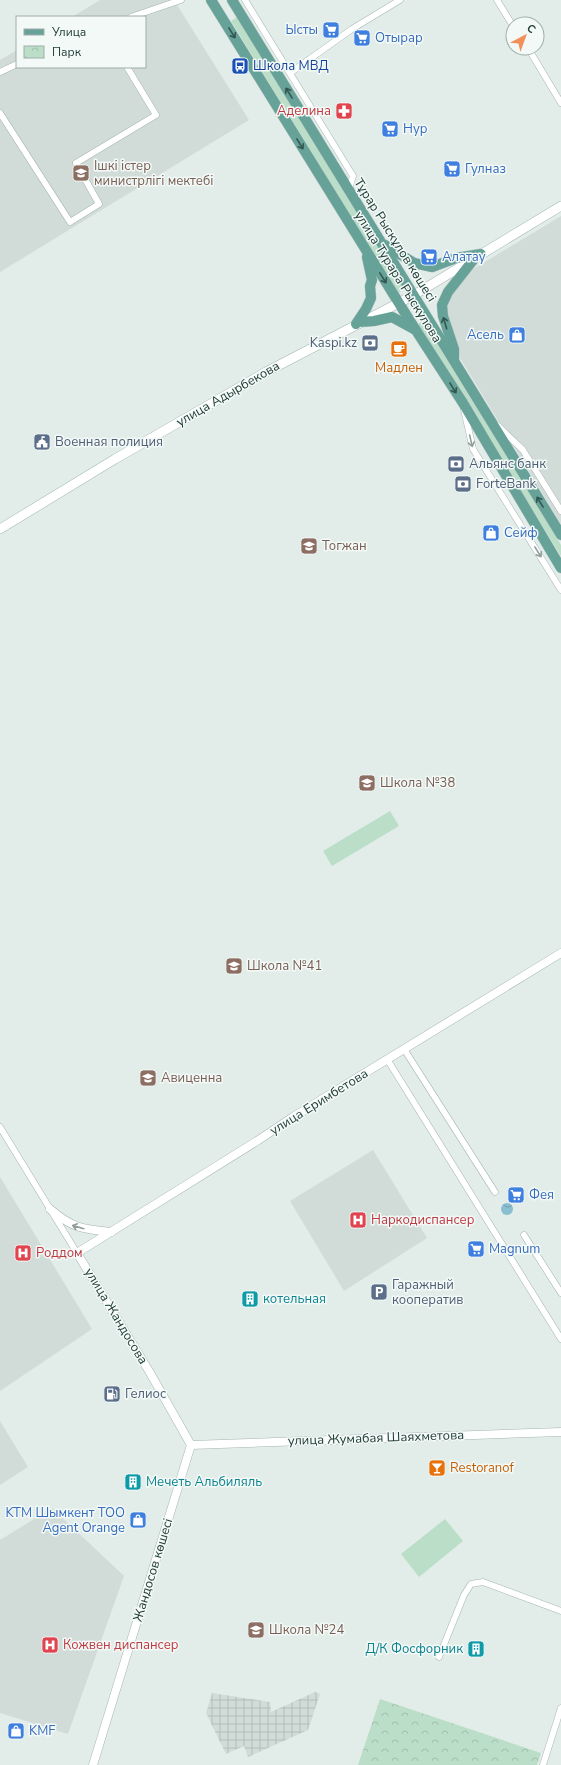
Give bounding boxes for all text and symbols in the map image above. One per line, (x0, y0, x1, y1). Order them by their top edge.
legend (16, 16, 146, 68)
north arrow (505, 16, 545, 56)
supermarket icon: Ысты (321, 20, 341, 40)
place label: Ысты (285, 21, 318, 39)
text: С (523, 21, 539, 37)
text: Улица (51, 24, 86, 40)
one-way arrow (228, 27, 236, 39)
supermarket icon: Отырар (352, 28, 372, 48)
place label: Отырар (375, 29, 423, 47)
text: Парк (52, 44, 82, 60)
bus stop icon: Школа МВД (230, 56, 250, 76)
place label: Школа МВД (253, 57, 329, 75)
one-way arrow (285, 87, 293, 99)
pharmacy icon: Аделина (334, 101, 354, 121)
place label: Аделина (277, 102, 331, 120)
supermarket icon: Нур (380, 119, 400, 139)
place label: Нур (403, 120, 428, 138)
one-way arrow (296, 138, 304, 150)
place label: Ішкі істер министрлігі мектебі (94, 157, 213, 190)
supermarket icon: Гулназ (442, 159, 462, 179)
place label: Гулназ (465, 160, 506, 178)
school or university icon: Ішкі істер министрлігі мектебі (71, 163, 91, 183)
street label: Тұрар Рыскұлов көшесі (350, 175, 440, 305)
street label: улица Турара Рыскулова (350, 208, 446, 346)
supermarket icon: Алатау (419, 247, 439, 267)
place label: Алатау (442, 248, 486, 266)
one-way arrow (380, 272, 388, 284)
one-way arrow (441, 317, 448, 330)
shop icon: Асель (507, 325, 527, 345)
place label: Асель (467, 326, 504, 344)
bank icon: Kaspi.kz (360, 333, 380, 353)
place label: Kaspi.kz (310, 334, 357, 352)
cafe icon: Мадлен (389, 339, 409, 359)
street label: улица Адырбекова (173, 357, 283, 431)
place label: Мадлен (375, 359, 423, 377)
one-way arrow (449, 382, 457, 393)
public building icon: Военная полиция (32, 432, 52, 452)
place label: Военная полиция (55, 433, 163, 451)
one-way arrow (468, 434, 476, 447)
bank icon: Альянс банк (446, 454, 466, 474)
place label: Альянс банк (469, 455, 546, 473)
bank icon: ForteBank (453, 474, 473, 494)
place label: ForteBank (476, 475, 537, 493)
one-way arrow (536, 496, 544, 508)
shop icon: Сейф (481, 523, 501, 543)
place label: Сейф (504, 524, 538, 542)
school or university icon: Тогжан (299, 536, 319, 556)
place label: Тогжан (322, 537, 367, 555)
one-way arrow (534, 546, 542, 558)
school or university icon: Школа №38 (357, 773, 377, 793)
place label: Школа №38 (380, 774, 455, 792)
school or university icon: Школа №41 (224, 956, 244, 976)
place label: Школа №41 (247, 957, 322, 975)
street label: улица Еримбетова (266, 1065, 372, 1139)
school or university icon: Авиценна (138, 1068, 158, 1088)
place label: Авиценна (161, 1069, 222, 1087)
supermarket icon: Фея (506, 1185, 526, 1205)
place label: Фея (529, 1186, 554, 1204)
hospital icon: Наркодиспансер (348, 1210, 368, 1230)
place label: Наркодиспансер (371, 1211, 475, 1229)
one-way arrow (71, 1223, 84, 1230)
supermarket icon: Magnum (466, 1239, 486, 1259)
place label: Magnum (489, 1240, 540, 1258)
hospital icon: Роддом (13, 1243, 33, 1263)
place label: Роддом (36, 1244, 83, 1262)
street label: улица Жандосова (80, 1264, 152, 1368)
place label: Гаражный кооператив (392, 1276, 463, 1309)
parking icon: Гаражный кооператив (369, 1282, 389, 1302)
building icon: котельная (240, 1289, 260, 1309)
place label: котельная (263, 1290, 326, 1308)
fuel station icon: Гелиос (102, 1384, 122, 1404)
place label: Гелиос (125, 1385, 166, 1403)
street label: улица Жумабая Шаяхметова (288, 1426, 464, 1450)
bar icon: Restoranof (427, 1458, 447, 1478)
place label: Restoranof (450, 1459, 514, 1477)
building icon: Мечеть Альбиляль (123, 1472, 143, 1492)
place label: Мечеть Альбиляль (146, 1473, 262, 1491)
place label: KTM Шымкент ТОО Agent Orange (5, 1504, 125, 1537)
shop icon: KTM Шымкент ТОО Agent Orange (128, 1510, 148, 1530)
street label: Жандосов көшесі (129, 1516, 177, 1624)
school or university icon: Школа №24 (246, 1620, 266, 1640)
place label: Школа №24 (269, 1621, 344, 1639)
hospital icon: Кожвен диспансер (40, 1635, 60, 1655)
place label: Кожвен диспансер (63, 1636, 179, 1654)
building icon: Д/К Фосфорник (466, 1639, 486, 1659)
place label: Д/К Фосфорник (366, 1640, 463, 1658)
shop icon: KMF (6, 1721, 26, 1741)
place label: KMF (29, 1722, 55, 1740)

